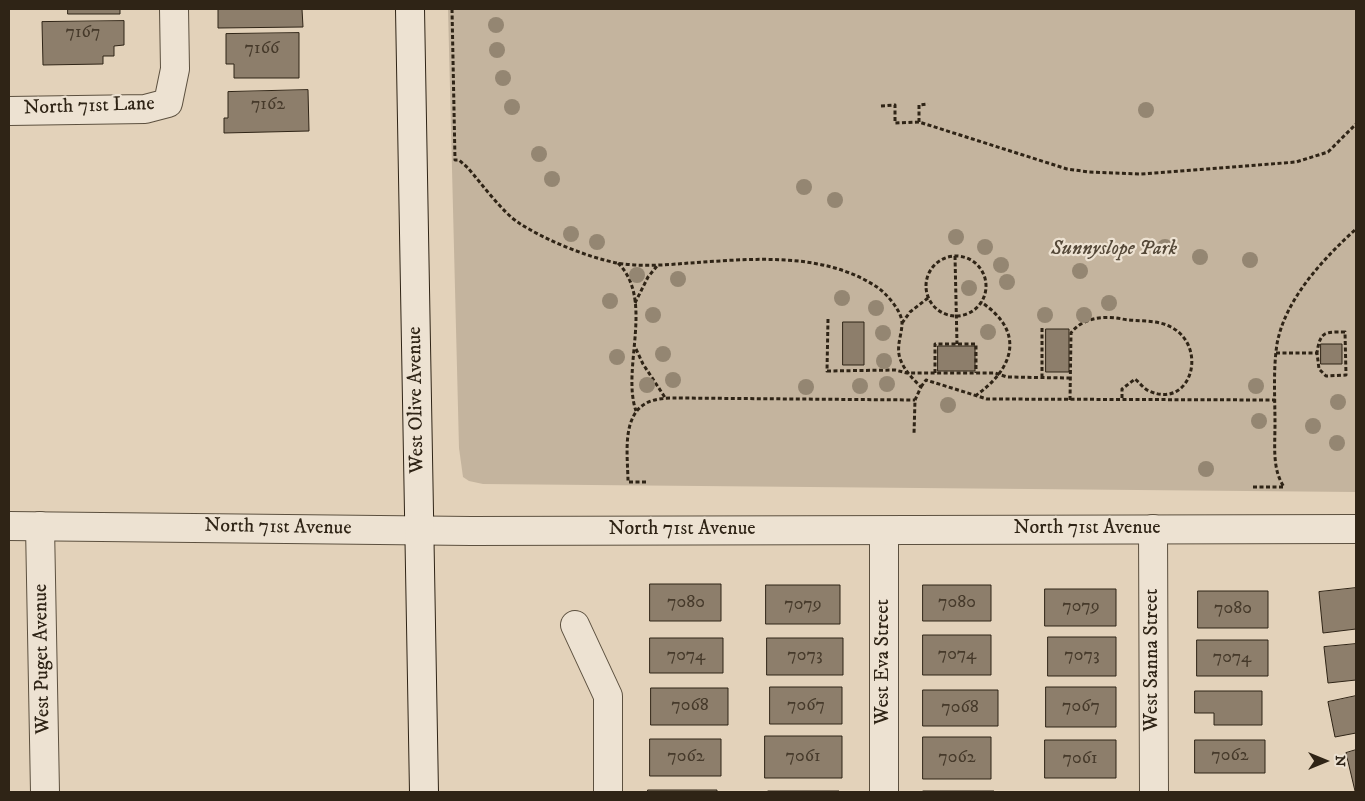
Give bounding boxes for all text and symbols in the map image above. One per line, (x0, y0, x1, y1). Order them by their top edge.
house number: 7167 (66, 22, 100, 44)
house number: 7166 (245, 38, 279, 60)
street label: North 71st Lane (23, 93, 155, 121)
house number: 7162 (251, 94, 285, 116)
park label: Sunnyslope Park (1051, 238, 1177, 262)
street label: West Olive Avenue (404, 326, 430, 474)
street label: North 71st Avenue (204, 515, 352, 541)
street label: North 71st Avenue (1013, 517, 1161, 541)
street label: North 71st Avenue (608, 518, 756, 542)
street label: West Puget Avenue (30, 583, 56, 735)
street label: West Sanna Street (1141, 589, 1165, 731)
house number: 7080 (667, 592, 705, 614)
house number: 7080 (938, 592, 976, 614)
house number: 7079 (784, 594, 822, 616)
house number: 7079 (1062, 596, 1100, 618)
house number: 7080 (1214, 598, 1252, 620)
street label: West Eva Street (872, 599, 896, 725)
house number: 7074 (938, 644, 976, 666)
house number: 7074 (667, 645, 705, 667)
house number: 7073 (787, 645, 823, 667)
house number: 7073 (1064, 645, 1100, 667)
house number: 7074 (1213, 647, 1251, 669)
house number: 7068 (671, 695, 709, 717)
house number: 7067 (787, 695, 825, 717)
house number: 7067 (1062, 696, 1100, 718)
house number: 7068 (941, 697, 979, 719)
north arrow (1300, 736, 1350, 786)
house number: 7062 (1211, 745, 1249, 767)
house number: 7062 (667, 746, 705, 768)
house number: 7061 (785, 746, 821, 768)
house number: 7062 (938, 747, 976, 769)
house number: 7061 (1062, 748, 1098, 770)
text: N (1331, 755, 1349, 767)

